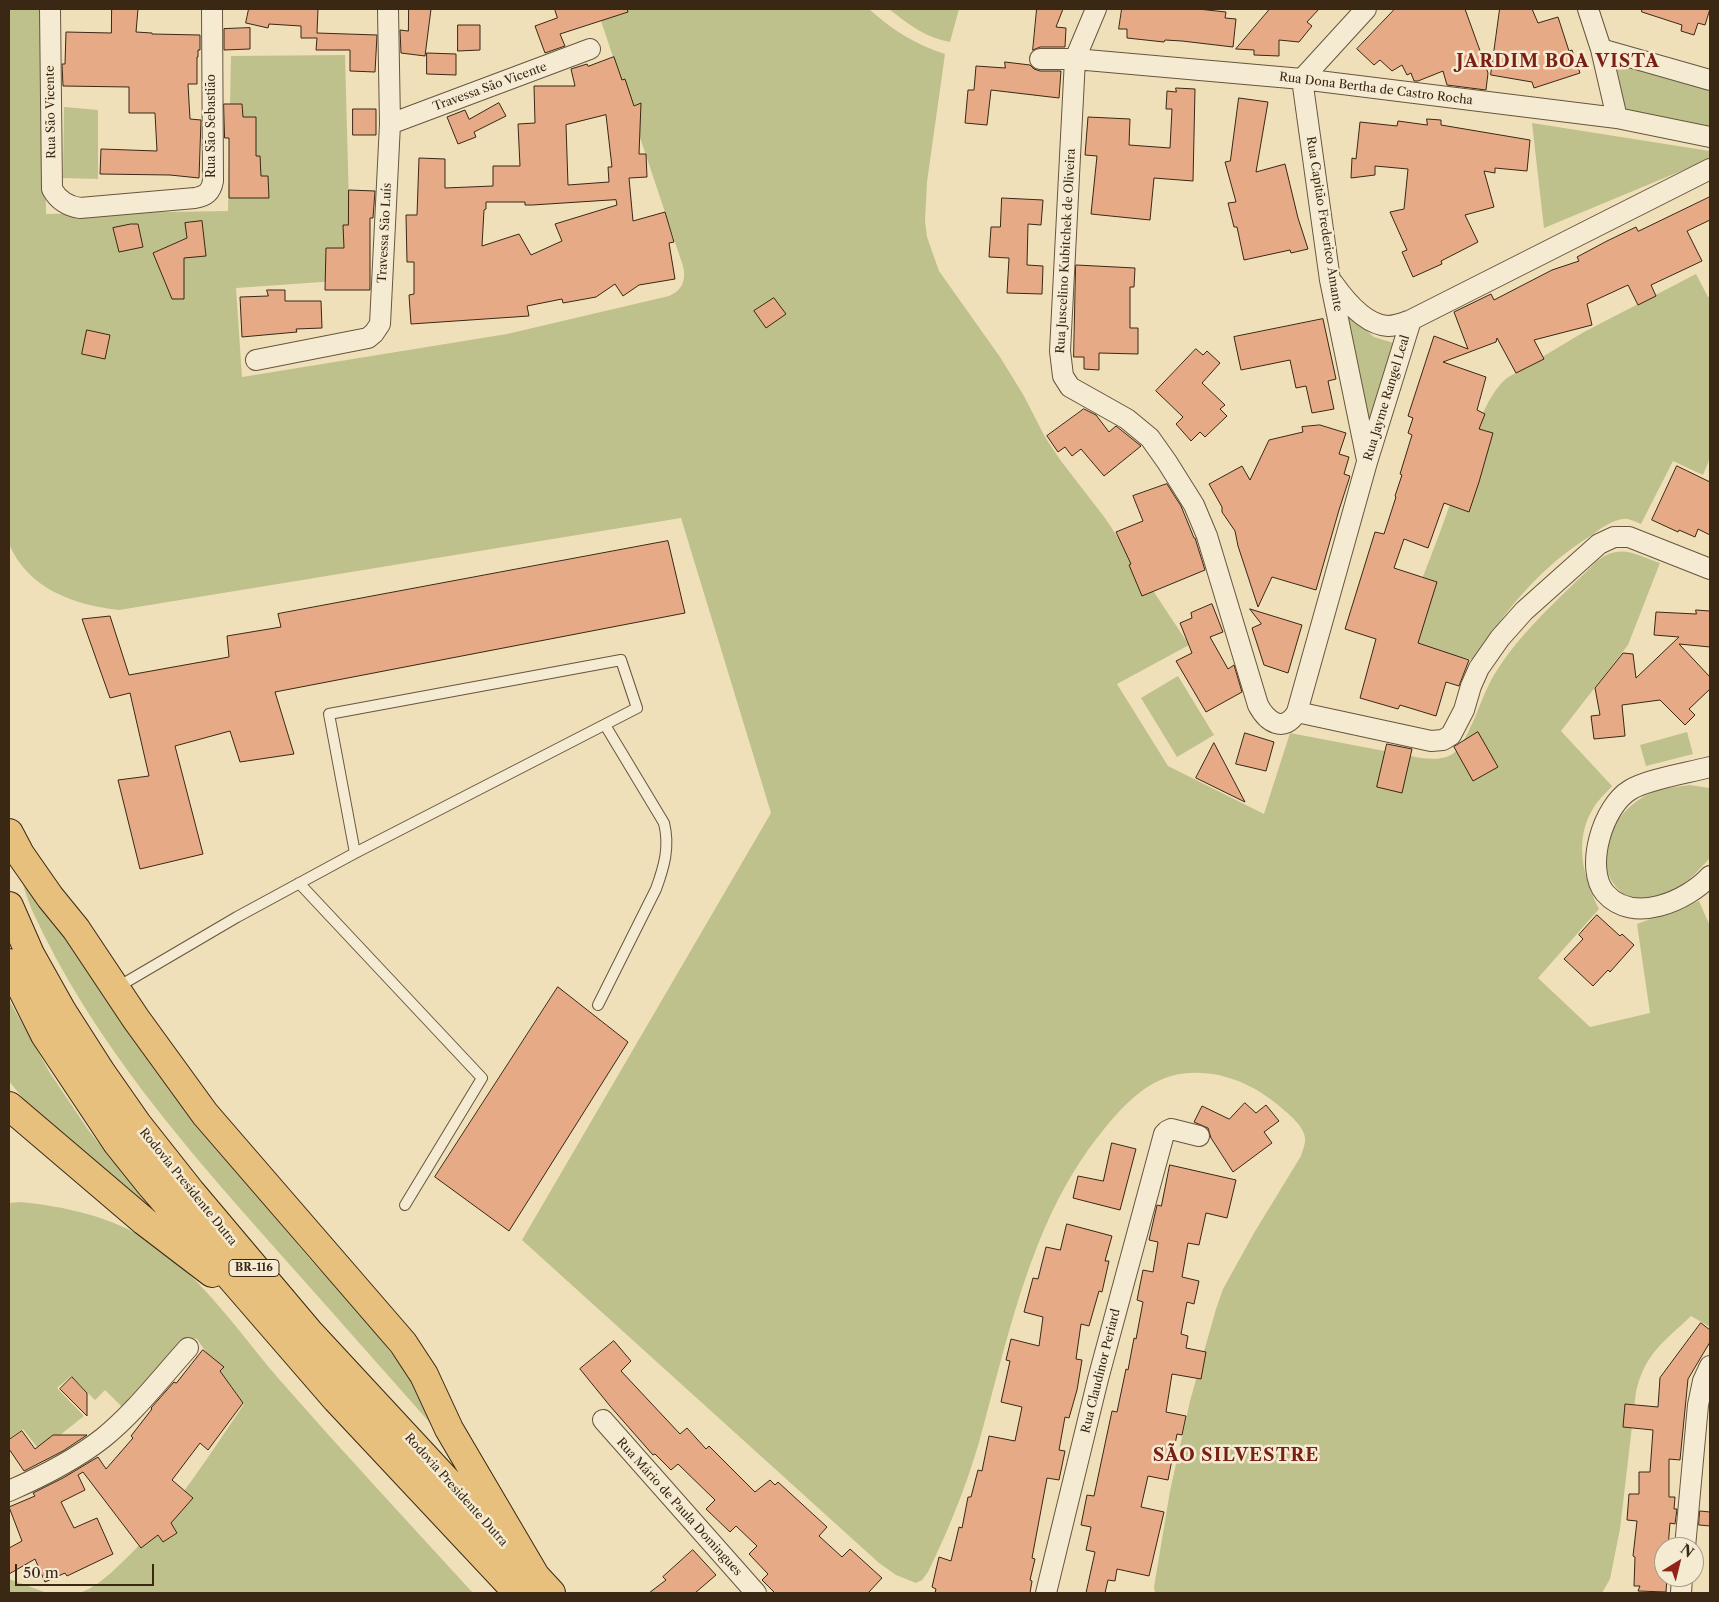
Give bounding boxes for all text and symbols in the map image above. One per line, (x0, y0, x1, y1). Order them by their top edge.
district label: JARDIM BOA VISTA (1454, 51, 1662, 73)
street label: Travessa São Vicente (431, 60, 549, 114)
street label: Rua São Vicente (43, 65, 59, 159)
street label: Rua Dona Bertha de Castro Rocha (1278, 70, 1474, 108)
street label: Rua São Sebastião (205, 74, 219, 178)
street label: Rua Capitão Frederico Amante (1303, 135, 1345, 313)
street label: Rua Juscelino Kubitchek de Oliveira (1053, 148, 1079, 354)
street label: Travessa São Luís (375, 183, 395, 283)
street label: Rua Jayme Rangel Leal (1361, 334, 1413, 462)
street label: Rodovia Presidente Dutra (136, 1125, 240, 1249)
road number: BR-116 (229, 1260, 279, 1276)
street label: Rua Claudinor Periard (1079, 1307, 1123, 1435)
street label: Rodovia Presidente Dutra (402, 1431, 510, 1549)
street label: Rua Mário de Paula Domingues (613, 1435, 745, 1579)
district label: SÃO SILVESTRE (1151, 1445, 1321, 1467)
north arrow (1654, 1537, 1704, 1587)
text: N (1677, 1540, 1697, 1562)
scale bar (18, 1554, 156, 1586)
text: 50 m (23, 1563, 59, 1582)

